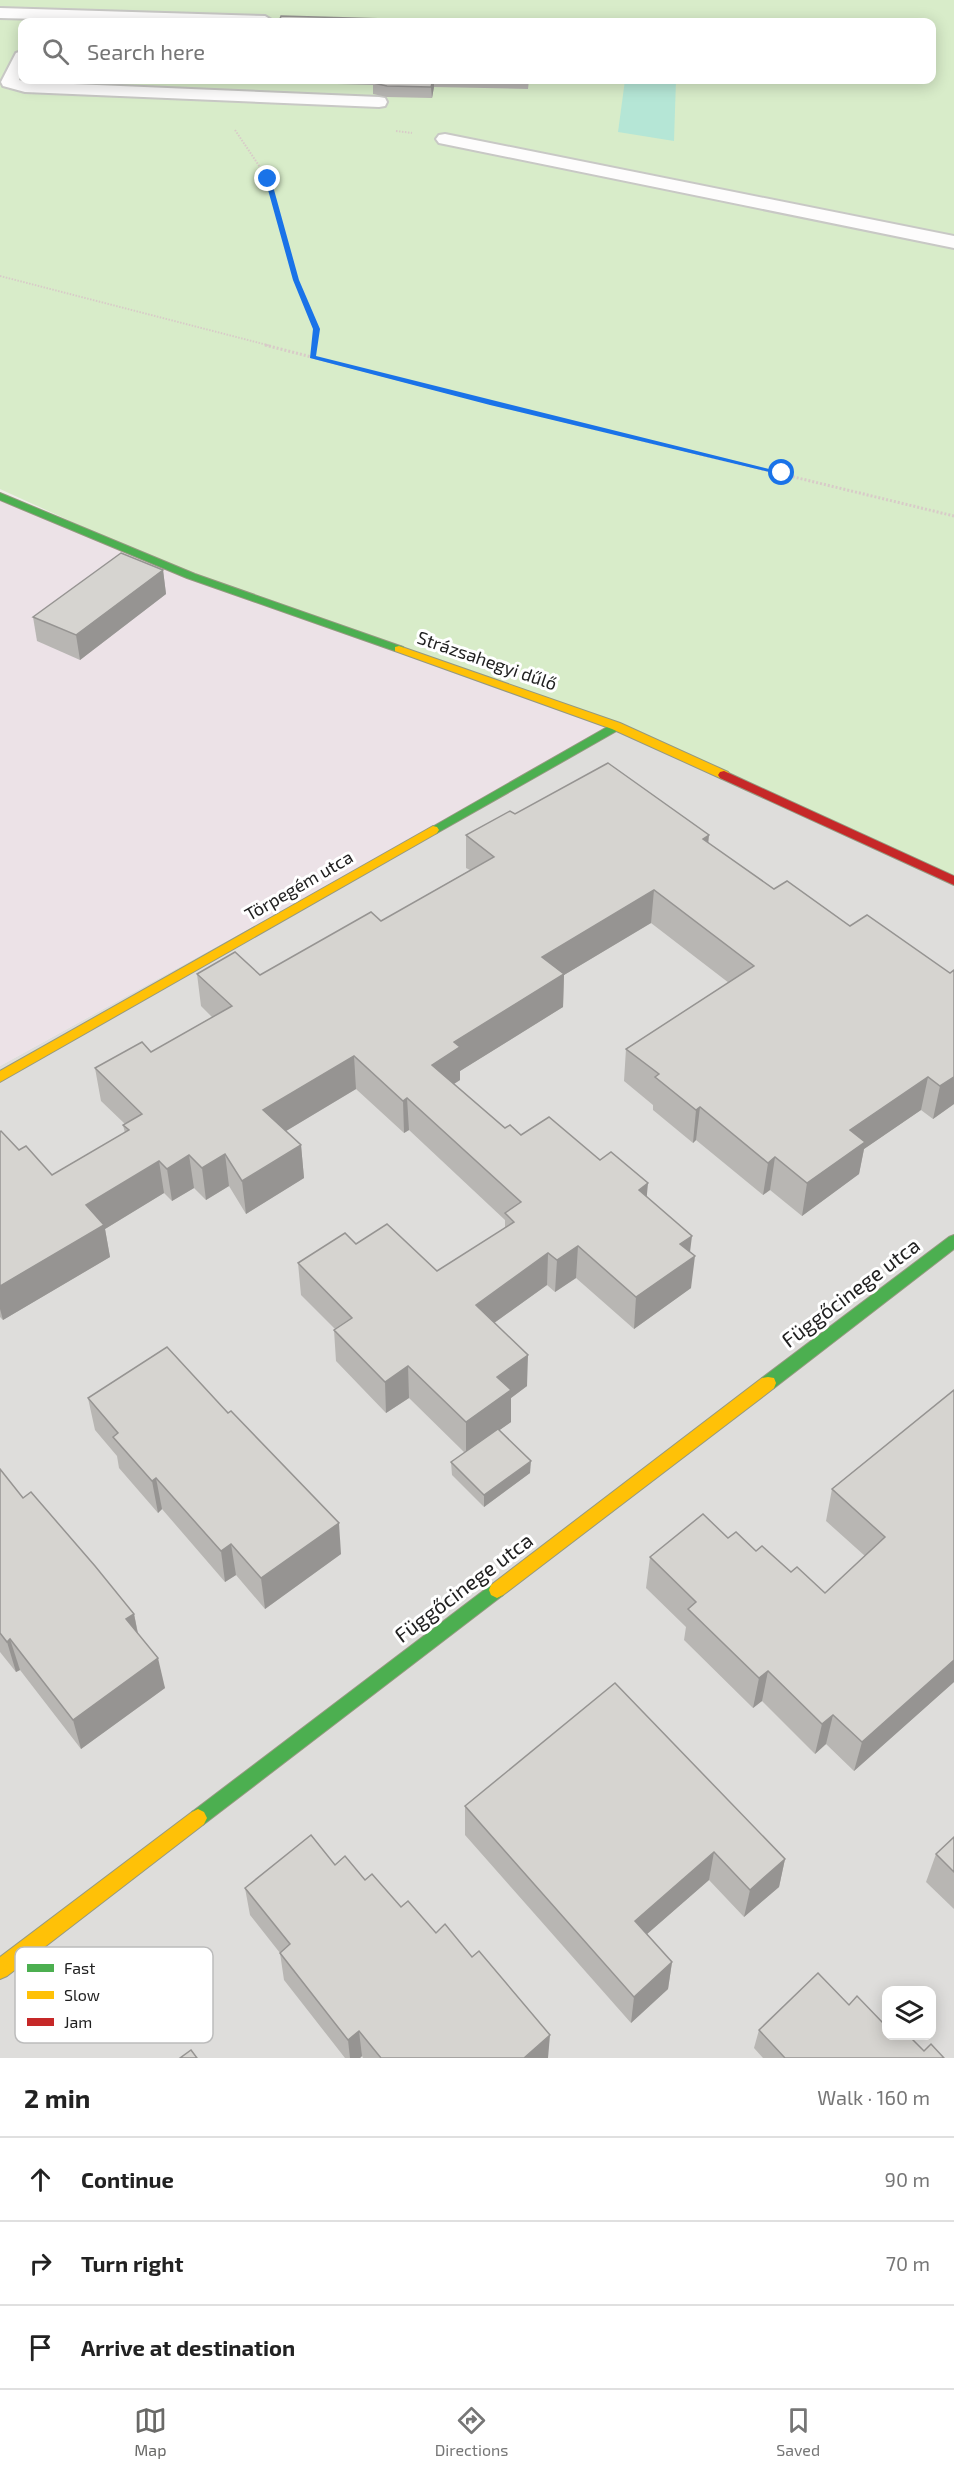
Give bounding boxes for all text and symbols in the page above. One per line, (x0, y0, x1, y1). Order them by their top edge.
search box (18, 18, 936, 84)
icon: search (39, 35, 72, 68)
text: Search here (87, 38, 205, 64)
route end (254, 165, 280, 191)
route start (768, 459, 794, 485)
street label: Strázsahegyi dűlő (414, 626, 560, 694)
street label: Törpegém utca (241, 845, 356, 925)
street label: Függőcinege utca (776, 1232, 924, 1352)
street label: Függőcinege utca (389, 1527, 537, 1647)
legend (15, 1947, 213, 2043)
text: Fast (64, 1958, 95, 1977)
text: Slow (64, 1985, 100, 2004)
map controls (882, 1986, 936, 2040)
button: layers (882, 1986, 936, 2040)
text: Jam (64, 2012, 92, 2031)
text: 2 min (24, 2082, 90, 2113)
text: Walk · 160 m (817, 2085, 930, 2109)
icon: ahead (24, 2163, 57, 2196)
text: Continue (81, 2166, 174, 2192)
text: 90 m (885, 2167, 930, 2191)
icon: right (24, 2247, 57, 2280)
text: Turn right (81, 2250, 183, 2276)
text: 70 m (886, 2251, 930, 2275)
icon: arrive (24, 2331, 57, 2364)
text: Arrive at destination (81, 2334, 295, 2360)
tab: Map (134, 2404, 167, 2459)
tab: Directions (435, 2404, 508, 2459)
tab: Saved (776, 2404, 820, 2459)

